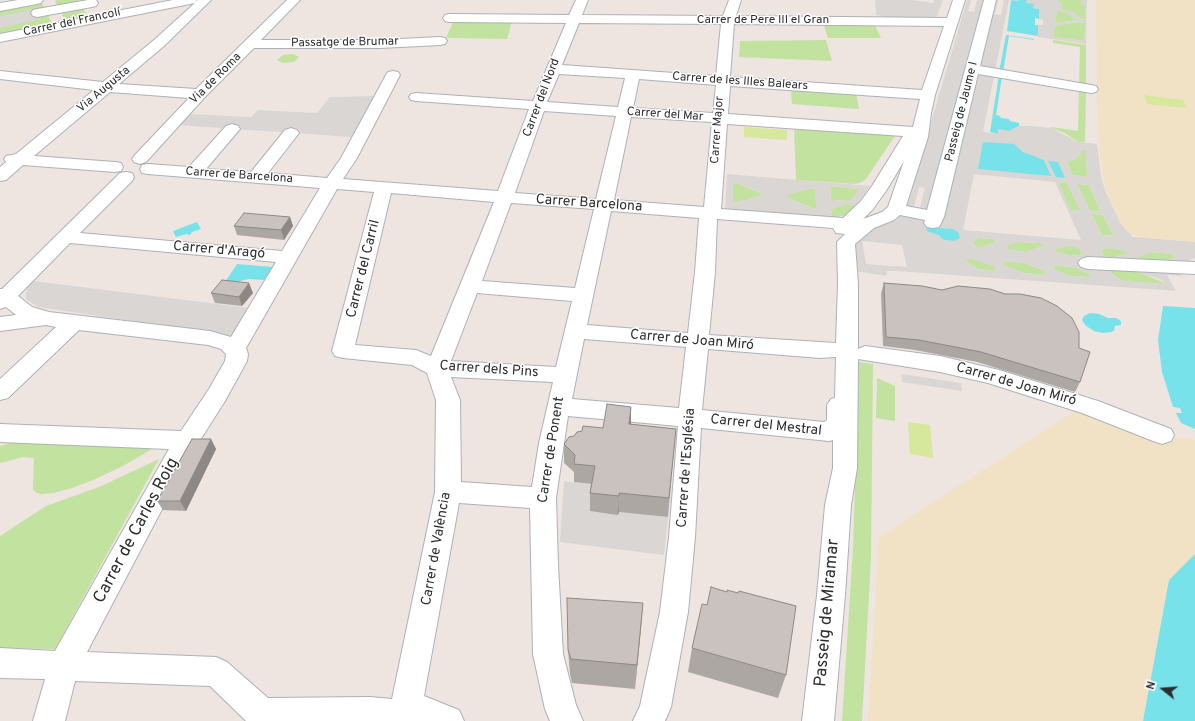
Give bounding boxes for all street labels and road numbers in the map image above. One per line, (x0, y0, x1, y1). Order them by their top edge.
street label: Carrer del Francolí (22, 6, 122, 40)
street label: Carrer de Pere III el Gran (697, 14, 829, 28)
street label: Passatge de Brumar (291, 35, 399, 51)
street label: Via de Roma (187, 50, 245, 108)
street label: Carrer del Nord (520, 57, 564, 139)
street label: Passeig de Jaume I (943, 60, 981, 164)
street label: Via Augusta (75, 64, 133, 116)
street label: Carrer de les Illes Balears (672, 70, 808, 94)
street label: Carrer Major (708, 96, 728, 164)
street label: Carrer del Mar (626, 105, 704, 125)
street label: Carrer de Barcelona (185, 165, 293, 187)
street label: Carrer Barcelona (535, 192, 643, 216)
street label: Carrer del Carril (344, 218, 384, 320)
street label: Carrer d'Aragó (172, 239, 266, 263)
street label: Carrer de Joan Miró (629, 327, 755, 355)
street label: Carrer dels Pins (439, 358, 539, 382)
street label: Carrer de Joan Miró (954, 360, 1078, 410)
street label: Carrer de Ponent (535, 396, 569, 504)
street label: Carrer de l'Església (674, 408, 700, 528)
street label: Carrer del Mestral (709, 412, 823, 440)
street label: Carrer de Carles Roig (90, 455, 184, 607)
street label: Carrer de València (419, 491, 455, 607)
street label: Passeig de Miramar (811, 538, 845, 688)

